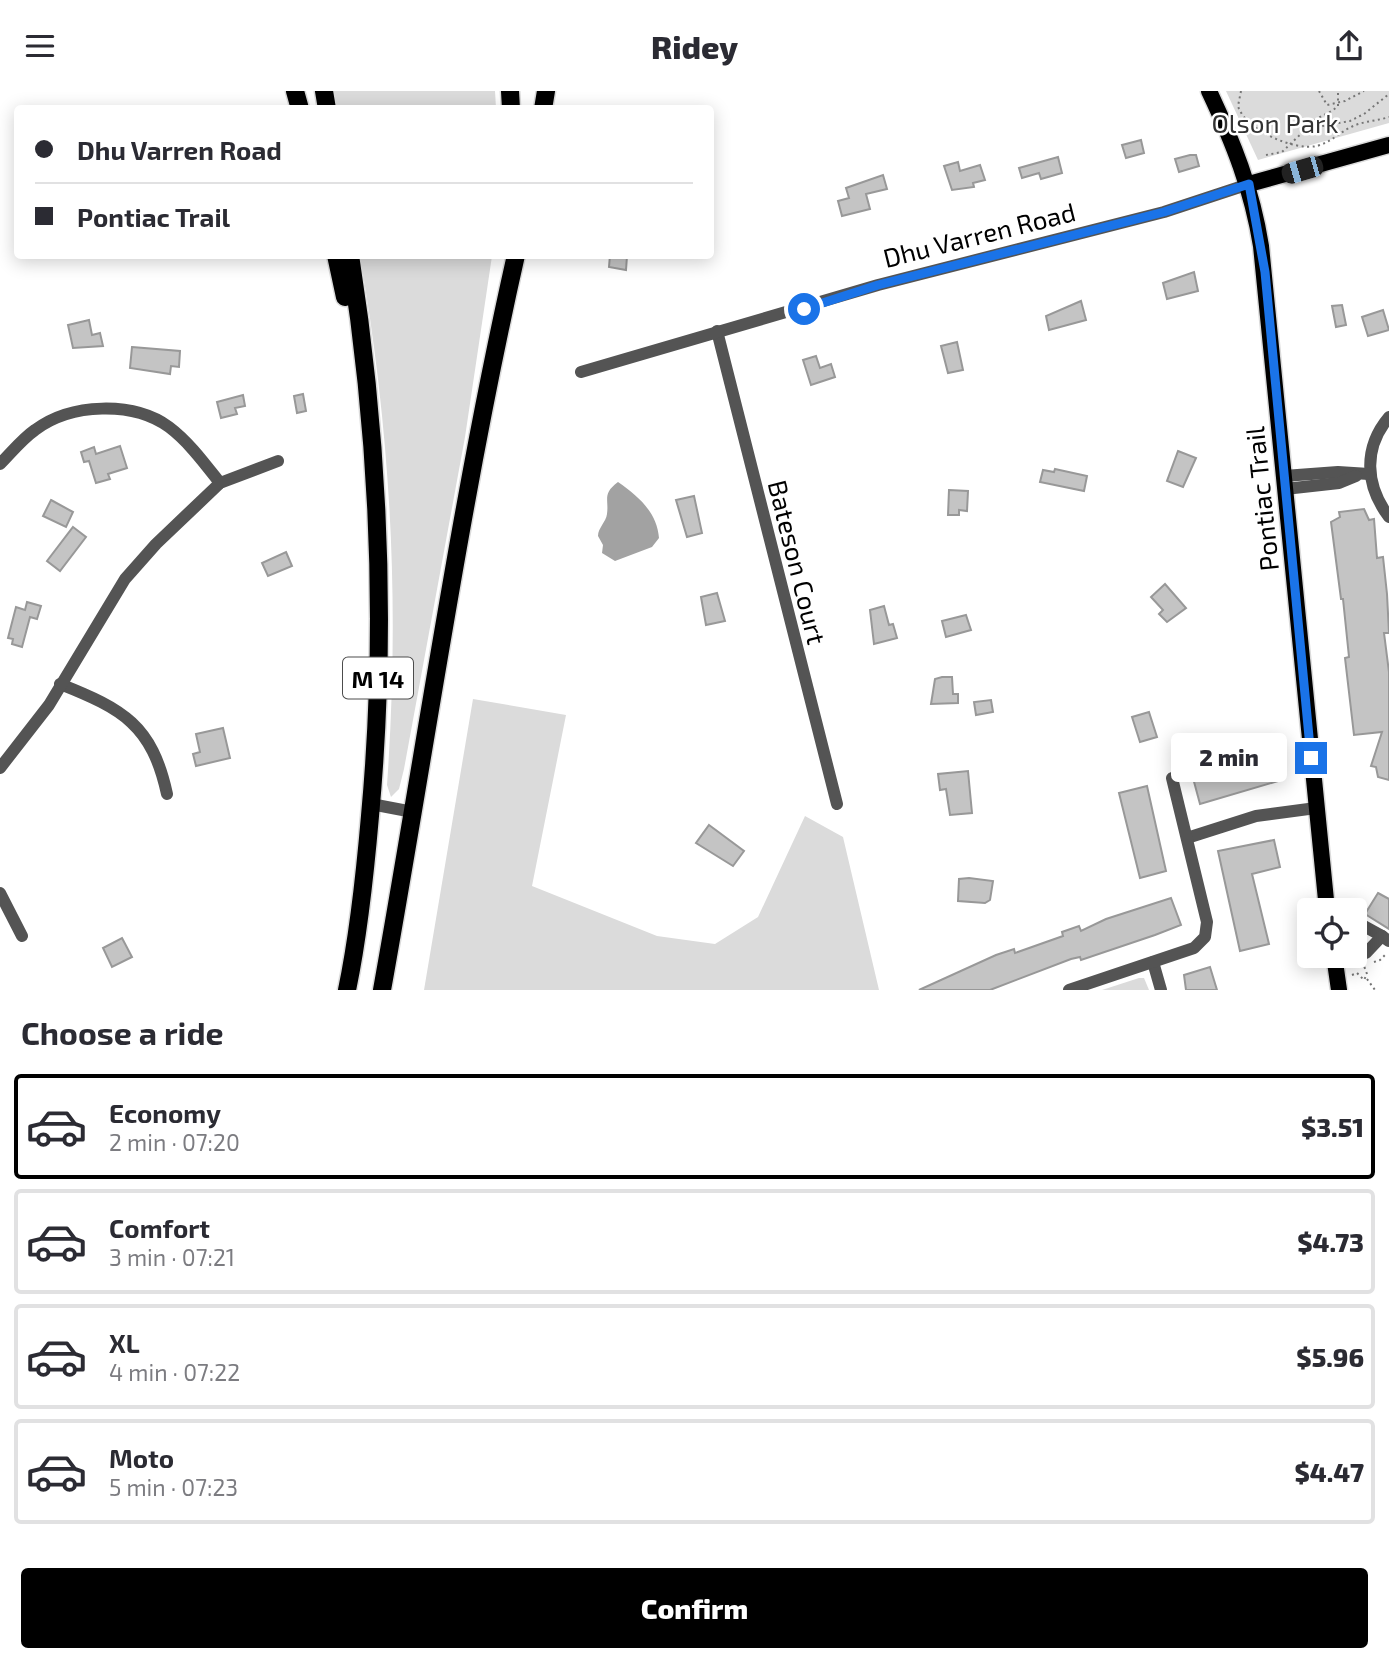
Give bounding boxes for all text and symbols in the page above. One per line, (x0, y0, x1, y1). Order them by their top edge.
icon: menu (21, 27, 59, 65)
text: Ridey (651, 27, 738, 65)
icon: share (1330, 27, 1368, 65)
park label: Olson Park (1211, 107, 1339, 138)
text: Dhu Varren Road (77, 134, 282, 165)
car (1279, 154, 1326, 186)
street label: Dhu Varren Road (880, 195, 1078, 273)
text: Pontiac Trail (77, 201, 230, 232)
route start (788, 293, 820, 325)
street label: Pontiac Trail (1238, 425, 1284, 573)
street label: Bateson Court (763, 477, 833, 647)
road number: M 14 (343, 657, 413, 699)
callout: 2 min (1171, 733, 1286, 783)
route end (1295, 742, 1327, 774)
text: 2 min (1199, 743, 1259, 771)
map controls (1297, 898, 1367, 968)
button: locate (1297, 898, 1367, 968)
text: Choose a ride (21, 1013, 224, 1051)
icon: car (25, 1095, 88, 1158)
text: Economy (109, 1097, 221, 1128)
text: $3.51 (1301, 1111, 1364, 1142)
text: 2 min · 07:20 (109, 1128, 240, 1156)
icon: car (25, 1210, 88, 1273)
text: Comfort (109, 1212, 210, 1243)
text: $4.73 (1297, 1226, 1364, 1257)
text: 3 min · 07:21 (109, 1243, 235, 1271)
icon: car (25, 1325, 88, 1388)
text: XL (109, 1327, 140, 1358)
text: $5.96 (1296, 1341, 1364, 1372)
text: 4 min · 07:22 (109, 1358, 240, 1386)
icon: car (25, 1440, 88, 1503)
text: Moto (109, 1442, 174, 1473)
text: $4.47 (1295, 1456, 1364, 1487)
text: 5 min · 07:23 (109, 1473, 238, 1501)
button: Confirm (21, 1568, 1368, 1648)

